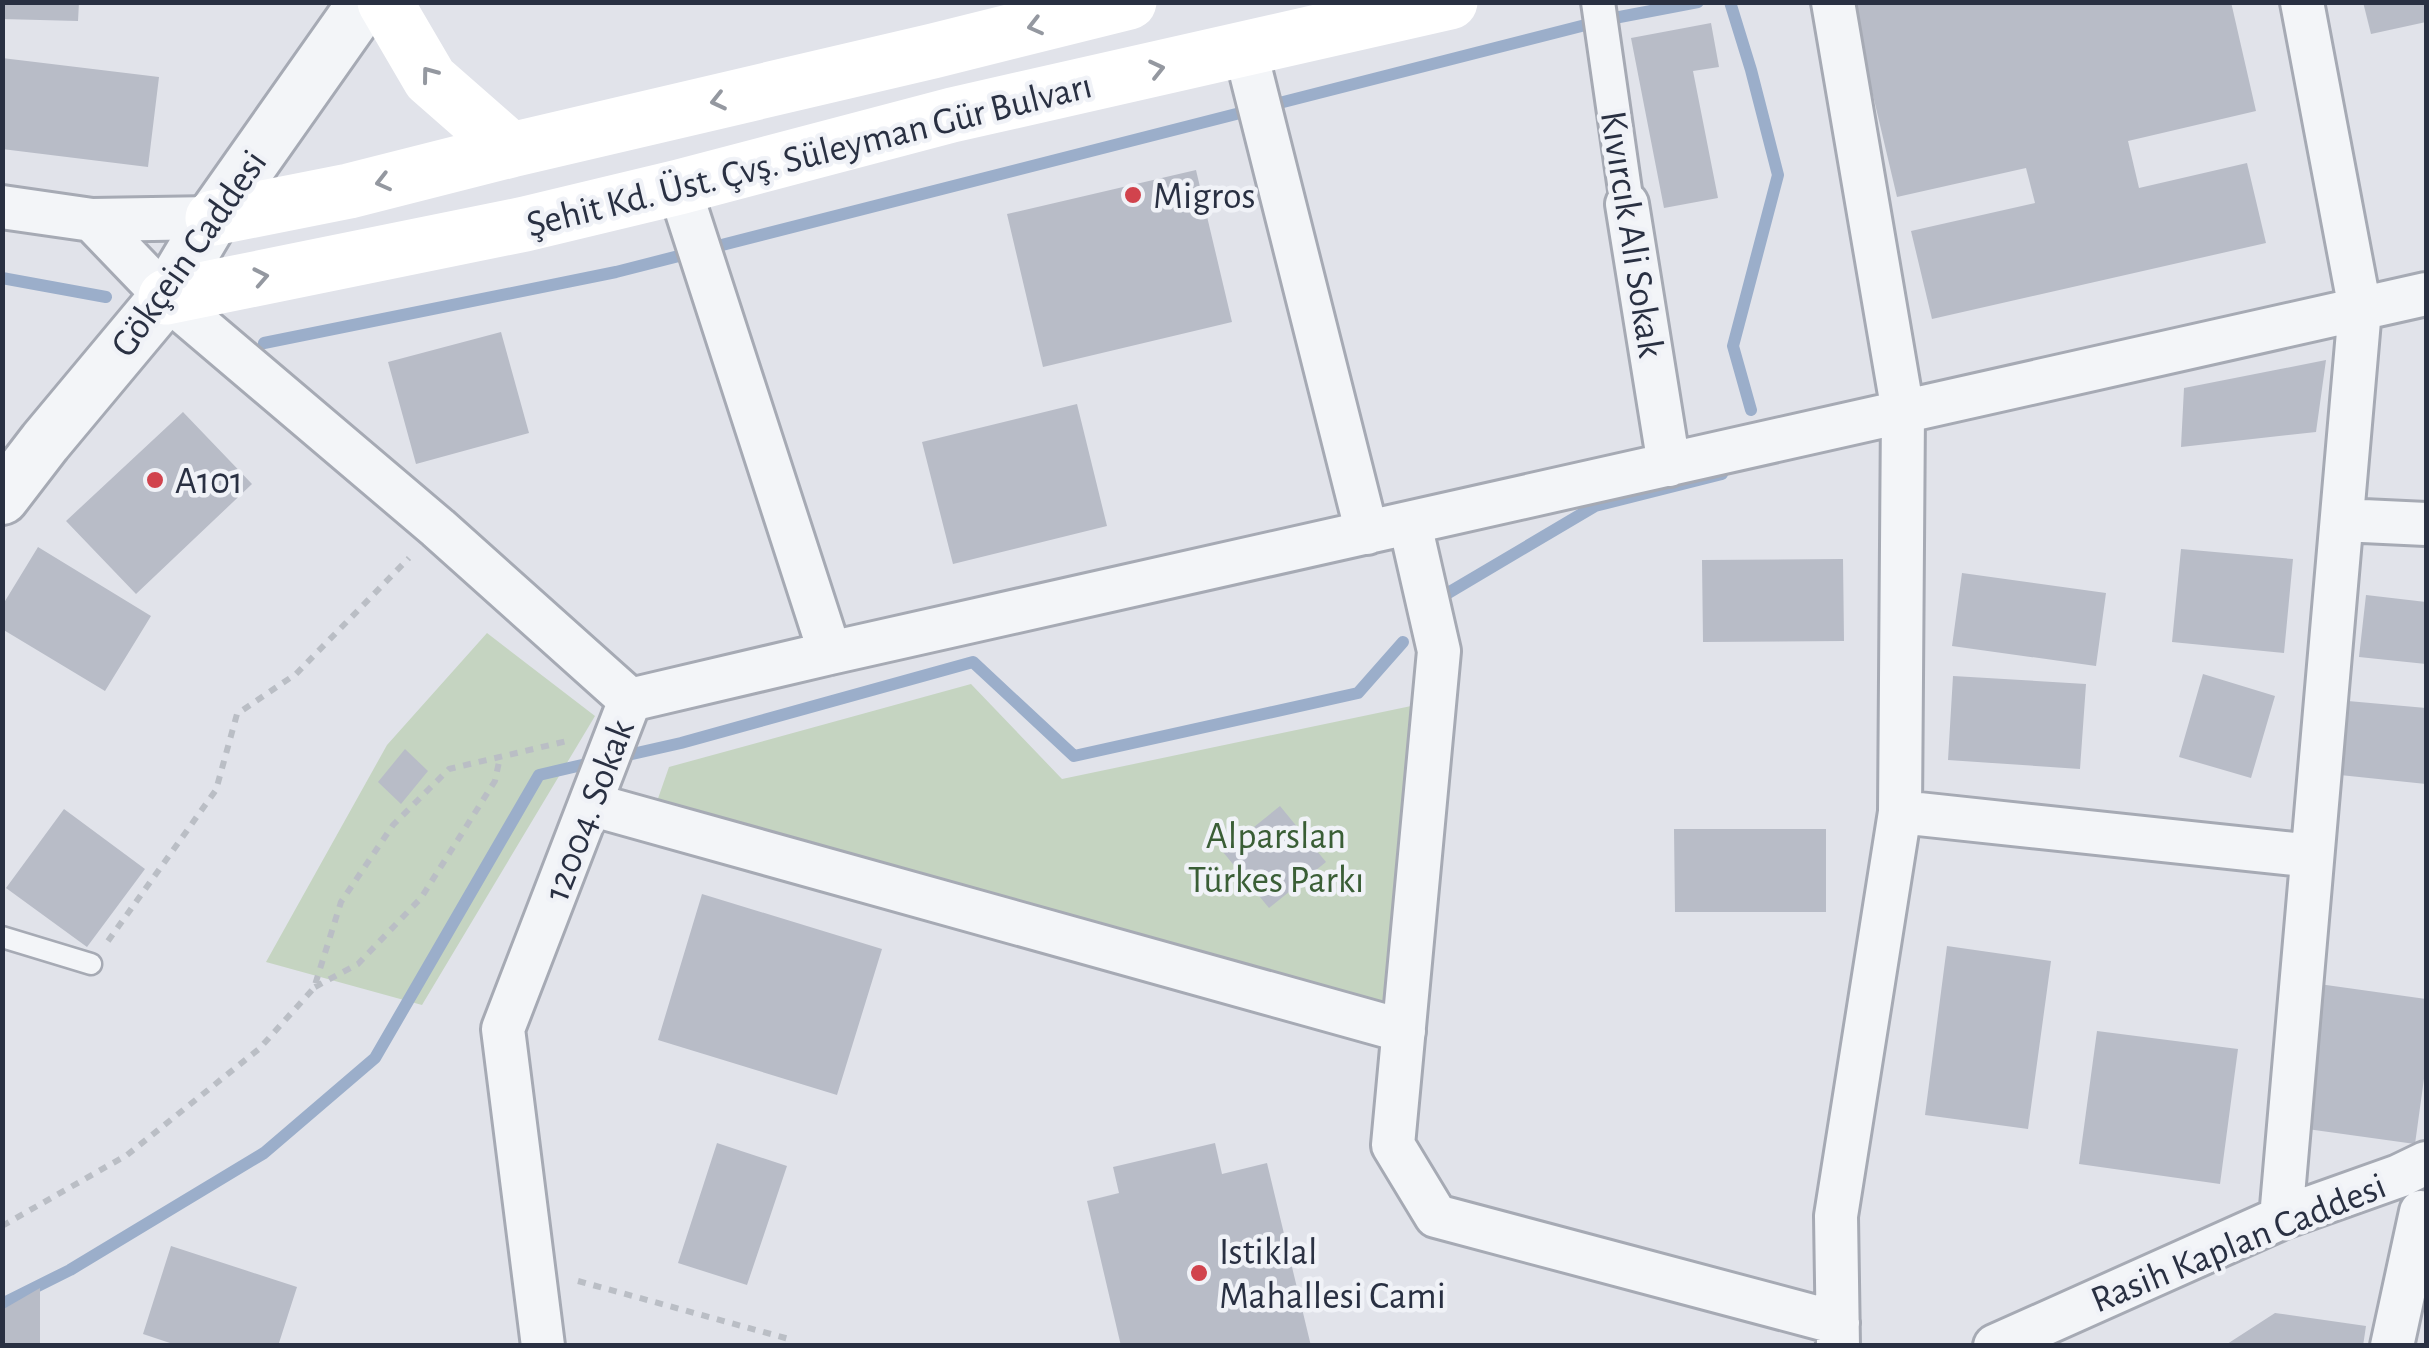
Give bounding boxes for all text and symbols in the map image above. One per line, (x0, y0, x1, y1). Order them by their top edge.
one-way arrow (1027, 14, 1044, 35)
one-way arrow (1148, 60, 1165, 81)
street label: Şehit Kd. Üst. Çvş. Süleyman Gür Bulvarı (522, 64, 1096, 245)
one-way arrow (424, 67, 441, 85)
one-way arrow (710, 89, 727, 110)
street label: Kıvırcık Ali Sokak (1593, 108, 1669, 361)
street label: Gökçein Caddesi (105, 144, 275, 364)
one-way arrow (375, 170, 392, 191)
place label: Migros (1153, 178, 1256, 216)
marker: Migros (1122, 184, 1144, 206)
one-way arrow (252, 268, 269, 289)
place label: A101 (175, 463, 243, 501)
marker: A101 (144, 469, 166, 491)
street label: 12004. Sokak (538, 714, 642, 907)
park label: Alparslan Türkes Parkı (1188, 818, 1364, 900)
street label: Rasih Kaplan Caddesi (2086, 1167, 2392, 1320)
place label: Istiklal Mahallesi Cami (1219, 1234, 1446, 1316)
marker: Istiklal Mahallesi Cami (1188, 1262, 1210, 1284)

